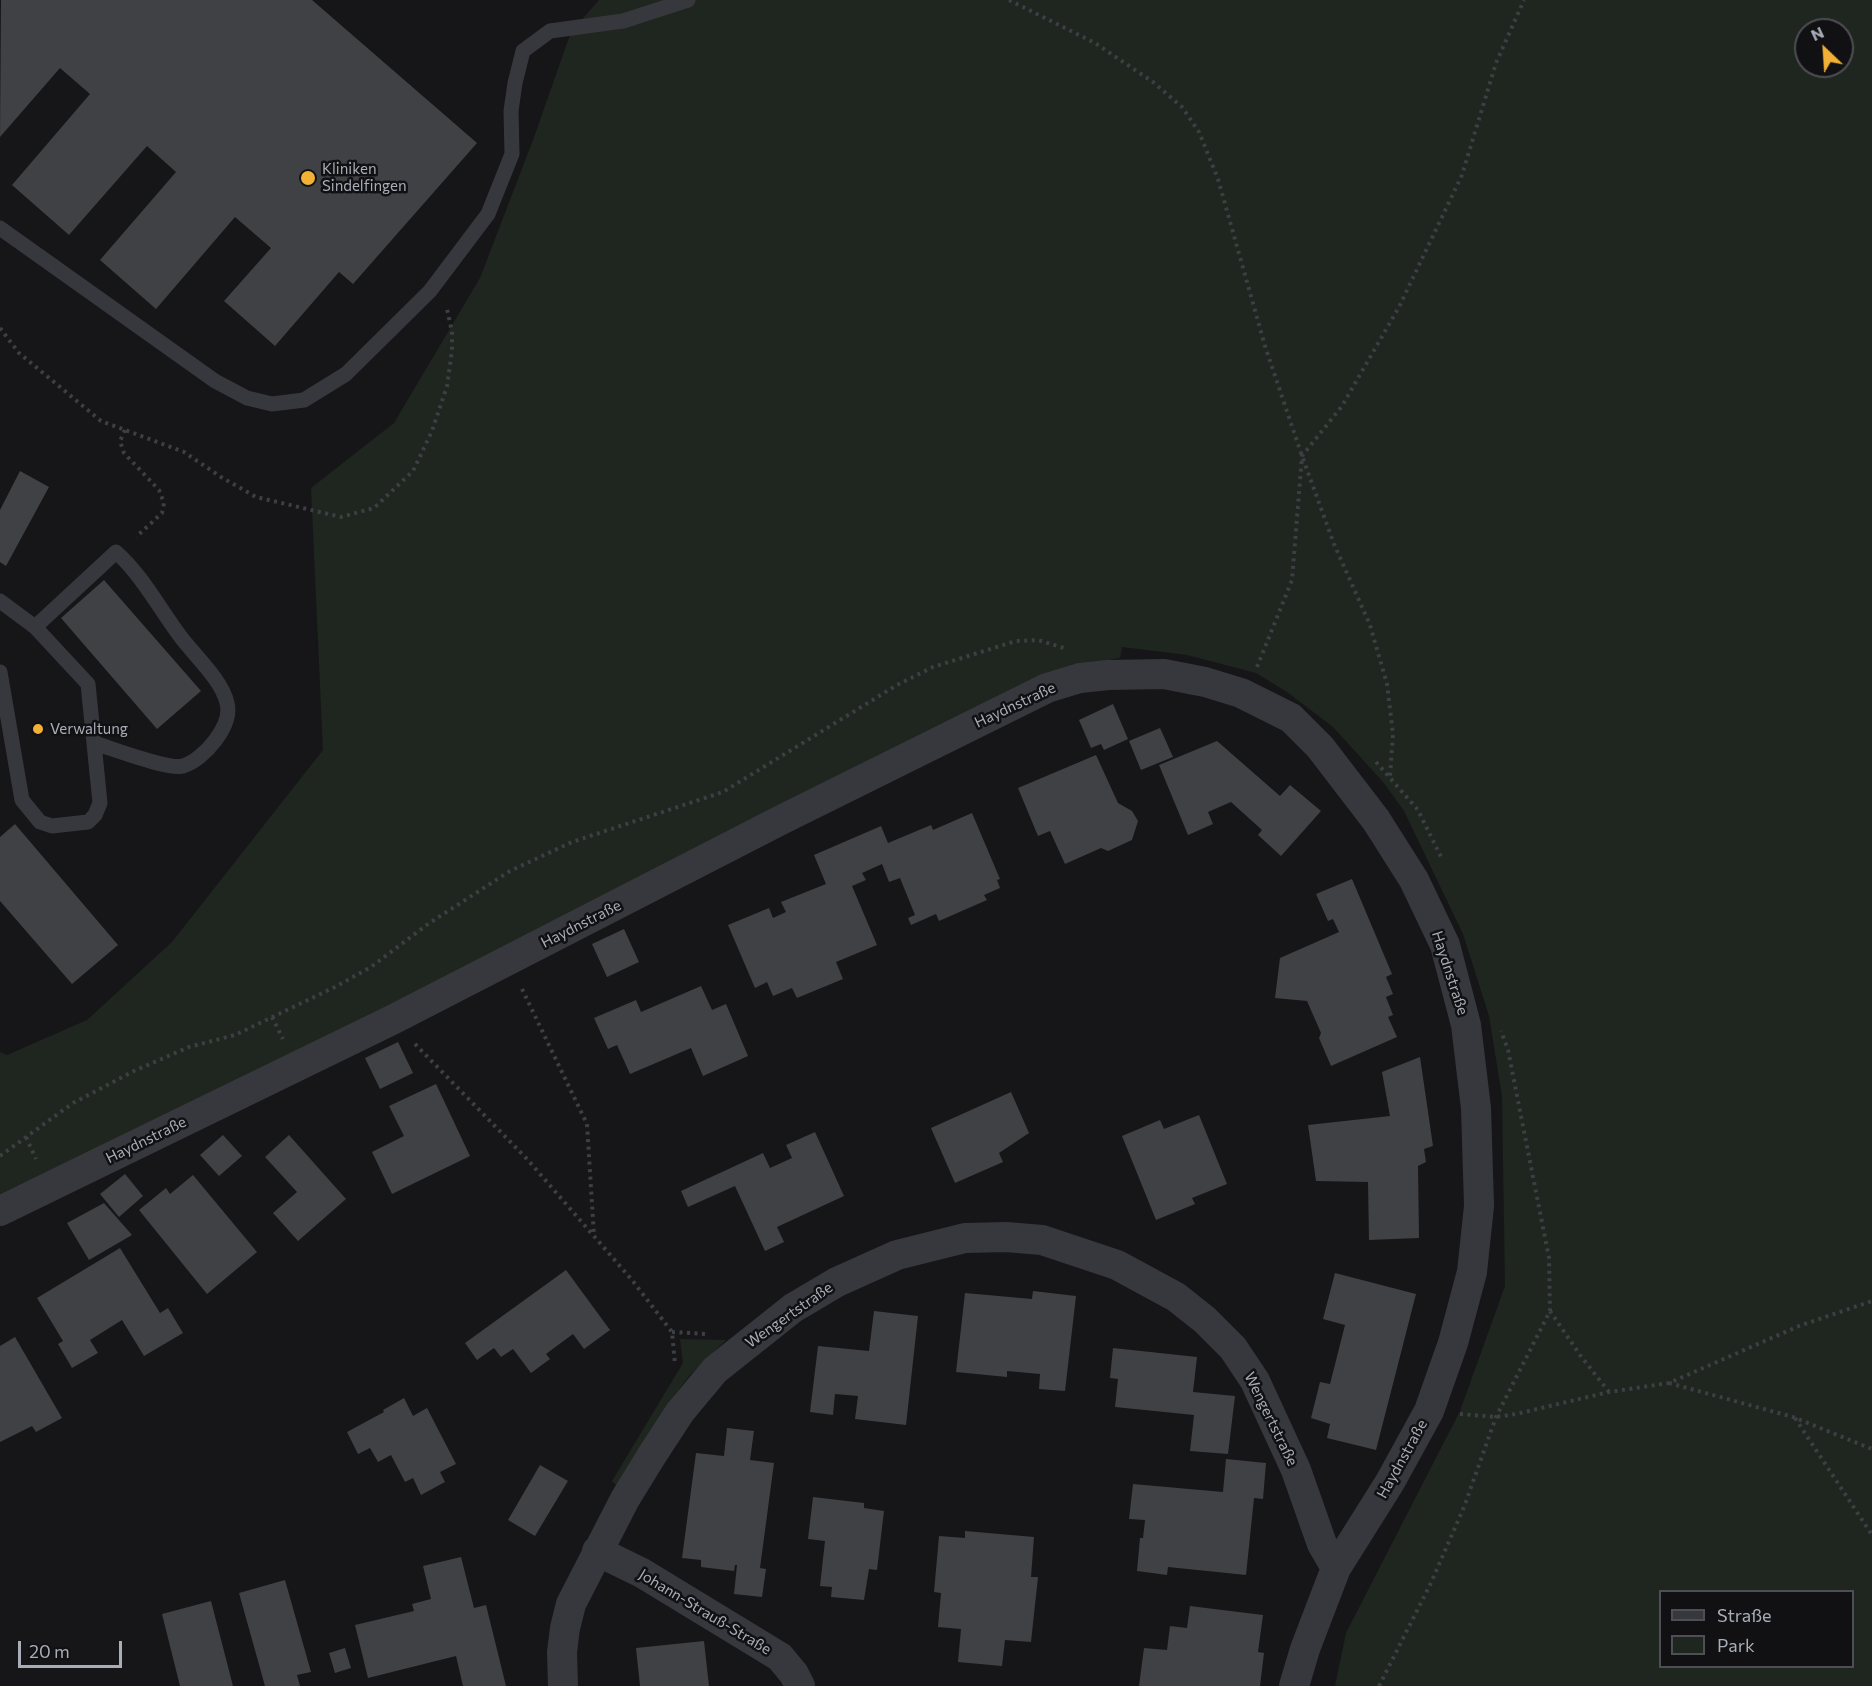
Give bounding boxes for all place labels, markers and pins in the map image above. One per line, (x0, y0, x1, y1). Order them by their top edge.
place label: Kliniken Sindelfingen (322, 160, 406, 195)
marker: Kliniken Sindelfingen (299, 169, 317, 187)
place label: Verwaltung (50, 720, 128, 738)
marker: Verwaltung (31, 722, 45, 736)

